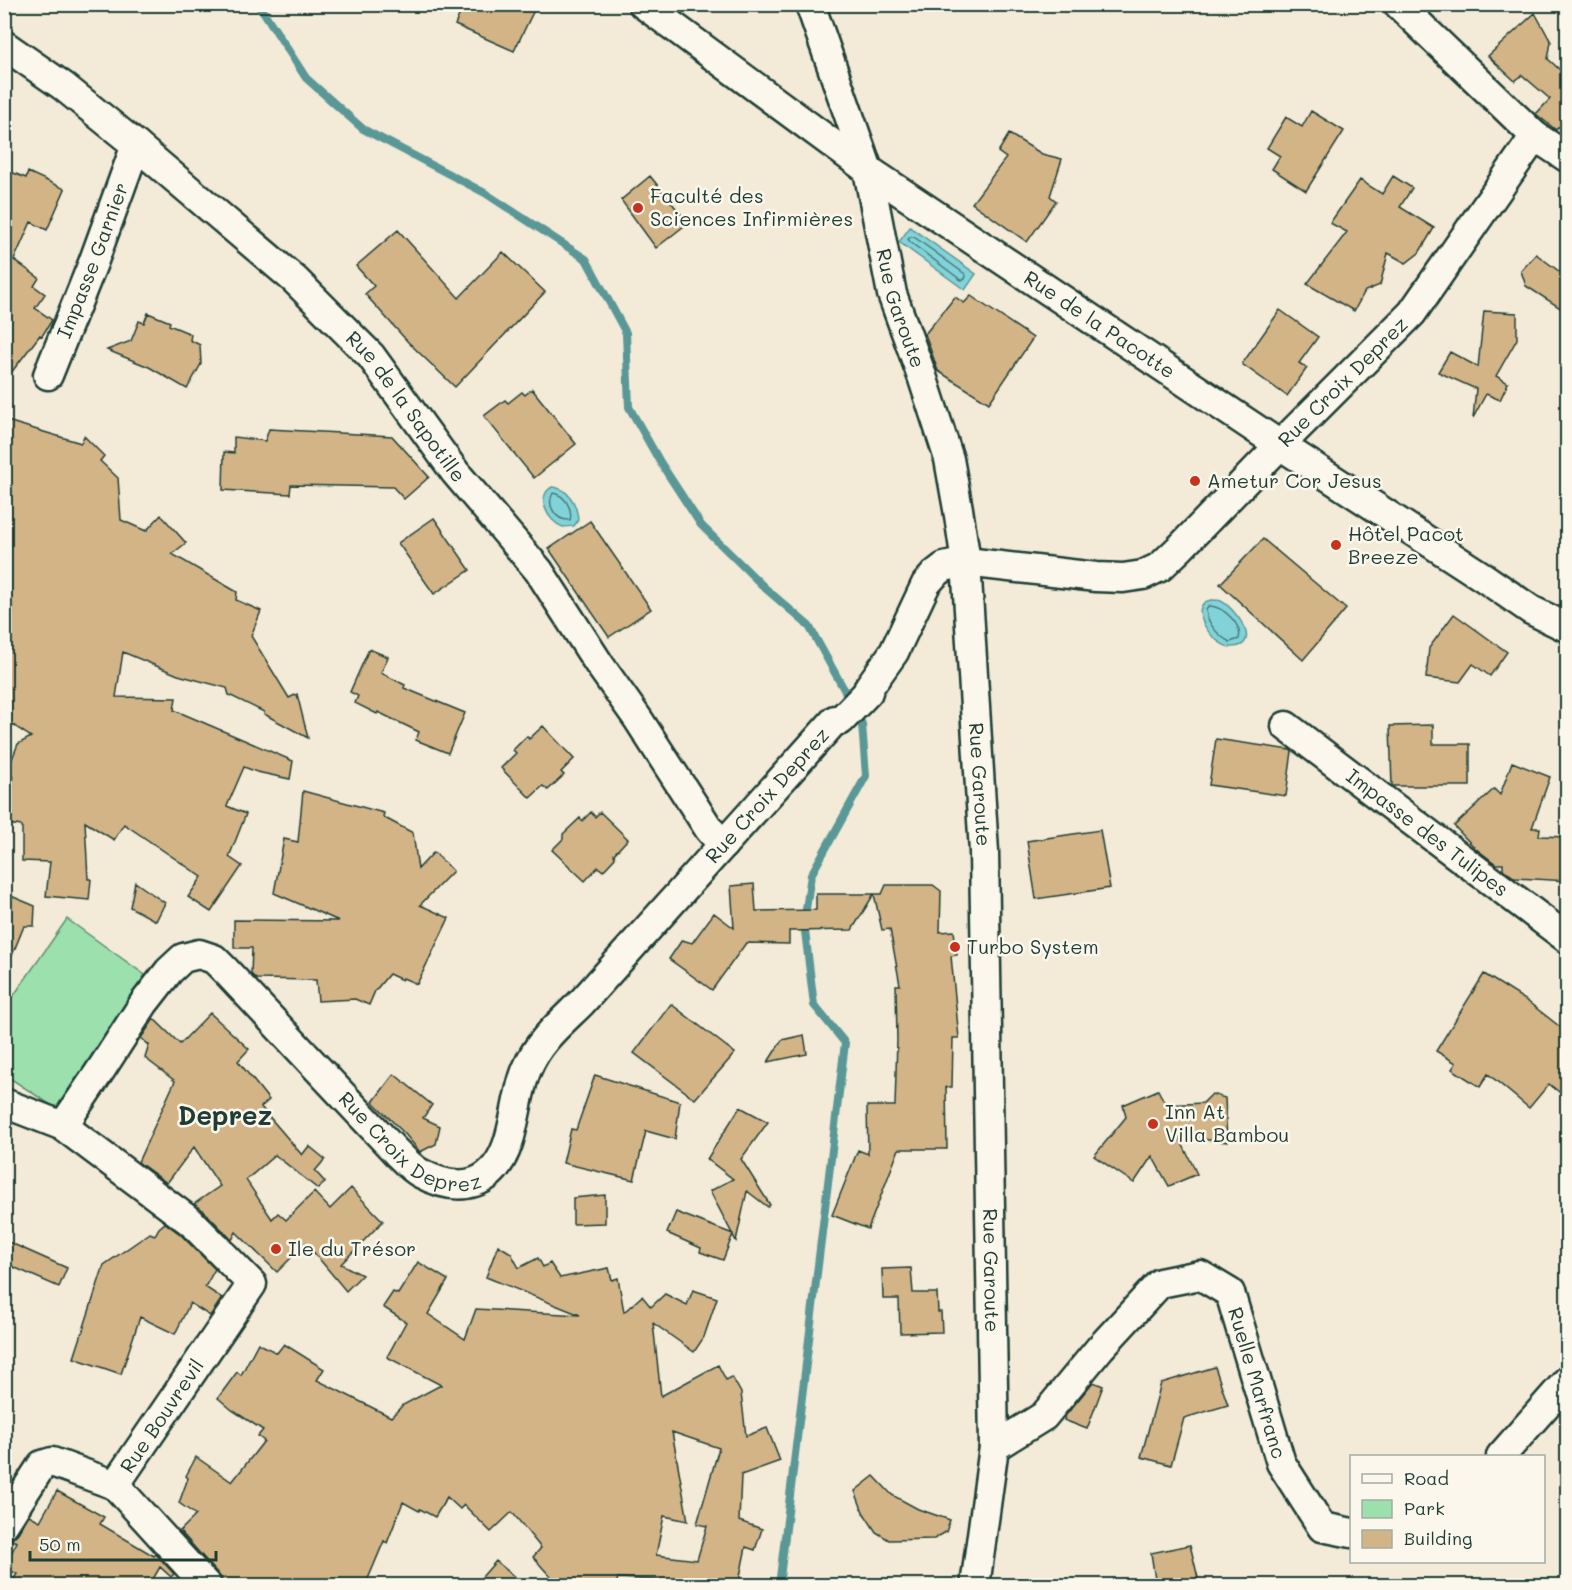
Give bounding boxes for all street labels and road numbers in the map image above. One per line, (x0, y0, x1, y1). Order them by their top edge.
street label: Impasse Garnier (50, 179, 133, 342)
street label: Rue Garoute (871, 246, 932, 371)
street label: Rue de la Pacotte (1020, 264, 1181, 383)
street label: Rue Croix Deprez (1272, 311, 1413, 452)
street label: Rue de la Sapotille (341, 325, 472, 487)
street label: Rue Croix Deprez (699, 722, 834, 868)
street label: Rue Garoute (964, 722, 998, 847)
street label: Impasse des Tulipes (1342, 762, 1514, 902)
street label: Rue Croix Deprez (334, 1085, 485, 1197)
street label: Rue Garoute (978, 1208, 1006, 1332)
street label: Ruelle Marfranc (1223, 1304, 1293, 1461)
street label: Rue Bouvrevil (113, 1353, 209, 1478)

